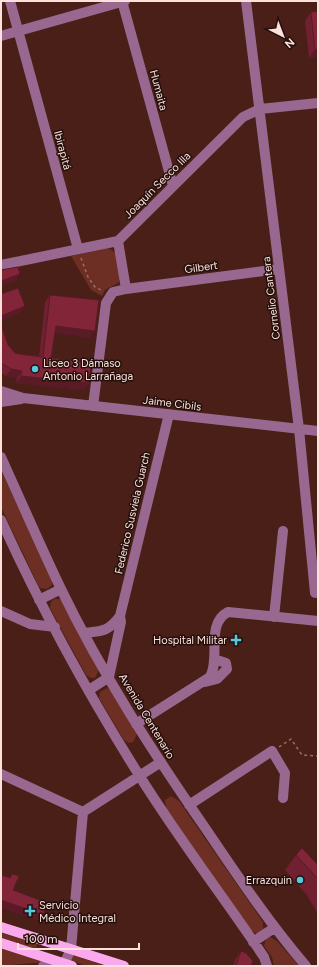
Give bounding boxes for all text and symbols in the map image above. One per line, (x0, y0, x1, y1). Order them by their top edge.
north arrow (263, 16, 303, 56)
text: N (282, 35, 297, 51)
street label: Humaita (147, 68, 170, 112)
street label: Ibirapitá (51, 129, 74, 171)
street label: Joaquín Secco Illa (121, 149, 193, 221)
street label: Cornelio Cantera (260, 256, 283, 340)
street label: Gilbert (183, 259, 219, 276)
place label: Liceo 3 Dámaso Antonio Larrañaga (43, 357, 133, 383)
marker: Liceo 3 Dámaso Antonio Larrañaga (30, 364, 40, 374)
street label: Jaime Cibils (142, 393, 202, 414)
street label: Federico Susviela Guarch (112, 451, 153, 575)
place label: Hospital Militar (153, 634, 227, 647)
marker: Hospital Militar (230, 634, 242, 646)
street label: Avenida Centenario (116, 671, 177, 761)
place label: Errazquin (246, 874, 292, 887)
marker: Errazquin (295, 875, 305, 885)
place label: Servicio Médico Integral (39, 899, 116, 925)
marker: Servicio Médico Integral (24, 905, 36, 917)
scale bar (18, 925, 139, 951)
text: 100 m (24, 932, 58, 946)

